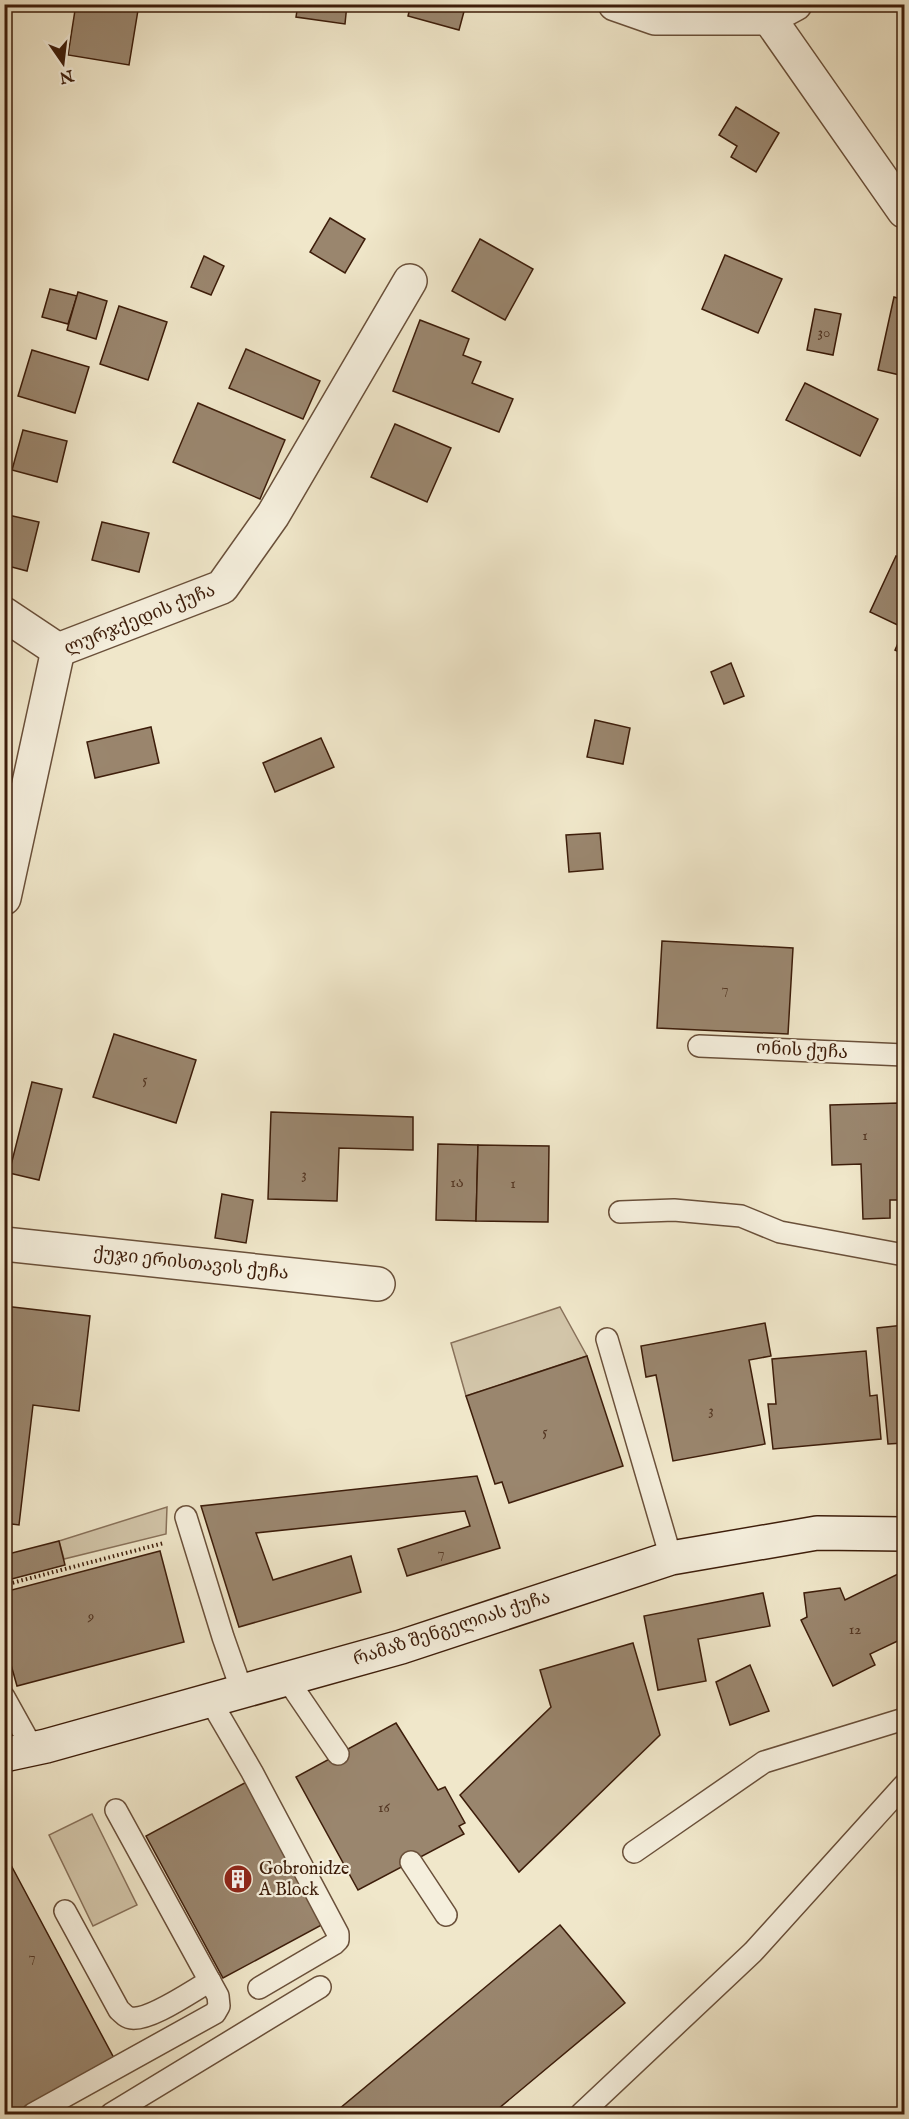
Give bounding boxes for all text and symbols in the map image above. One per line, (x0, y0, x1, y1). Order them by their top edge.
north arrow (33, 33, 93, 93)
text: N (57, 64, 76, 87)
house number: 30 (818, 323, 830, 342)
street label: ლურჯქედის ქუჩა (61, 579, 219, 661)
house number: 7 (721, 979, 729, 998)
street label: ონის ქუჩა (755, 1037, 849, 1065)
house number: 5 (142, 1070, 148, 1089)
house number: 1 (862, 1126, 868, 1145)
house number: 3 (301, 1165, 307, 1184)
house number: 1ა (450, 1173, 464, 1192)
house number: 1 (510, 1174, 516, 1193)
street label: ქუჯი ერისთავის ქუჩა (92, 1242, 290, 1286)
house number: 3 (708, 1401, 714, 1420)
house number: 5 (542, 1422, 548, 1441)
house number: 7 (437, 1543, 445, 1562)
street label: რამაზ შენგელიას ქუჩა (351, 1586, 553, 1672)
house number: 9 (87, 1607, 94, 1626)
house number: 12 (849, 1620, 861, 1639)
house number: 16 (378, 1798, 391, 1817)
place label: Gobronidze A Block (258, 1858, 349, 1902)
building icon: Gobronidze A Block (222, 1863, 254, 1895)
house number: 7 (28, 1947, 36, 1966)

